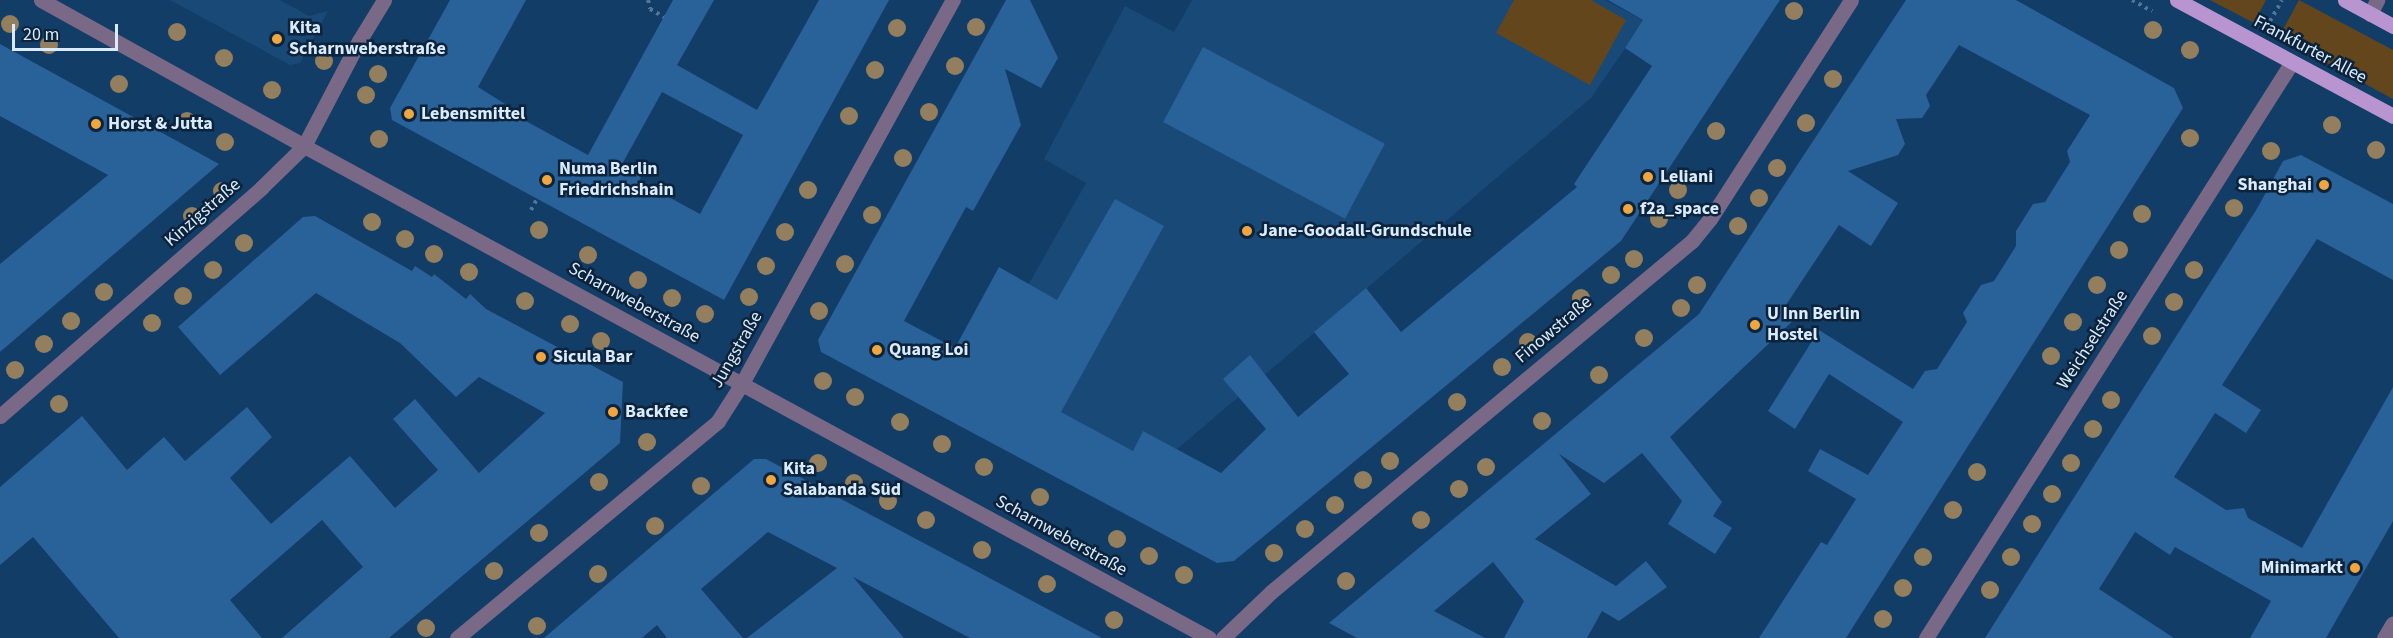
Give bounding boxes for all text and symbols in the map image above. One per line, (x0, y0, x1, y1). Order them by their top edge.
street label: Frankfurter Allee (2250, 11, 2370, 89)
scale bar (15, 12, 122, 50)
place label: Kita Scharnweberstraße (289, 18, 446, 60)
text: 20 m (23, 22, 59, 47)
marker: Kita Scharnweberstraße (270, 32, 284, 46)
place label: Lebensmittel (421, 103, 525, 125)
marker: Lebensmittel (402, 107, 416, 121)
place label: Horst & Jutta (108, 113, 213, 135)
marker: Horst & Jutta (89, 117, 103, 131)
place label: Numa Berlin Friedrichshain (559, 159, 674, 201)
place label: Leliani (1660, 166, 1713, 188)
marker: Leliani (1641, 170, 1655, 184)
marker: Numa Berlin Friedrichshain (540, 173, 554, 187)
street label: Kinzigstraße (161, 174, 245, 252)
place label: Shanghai (2238, 174, 2312, 196)
marker: Shanghai (2317, 178, 2331, 192)
place label: f2a_space (1640, 198, 1719, 220)
marker: f2a_space (1621, 202, 1635, 216)
place label: Jane-Goodall-Grundschule (1259, 220, 1472, 242)
marker: Jane-Goodall-Grundschule (1240, 224, 1254, 238)
street label: Scharnweberstraße (564, 258, 704, 348)
street label: Weichselstraße (2053, 286, 2133, 394)
street label: Finowstraße (1511, 292, 1597, 368)
place label: U Inn Berlin Hostel (1767, 304, 1860, 346)
street label: Jungstraße (706, 308, 768, 392)
marker: U Inn Berlin Hostel (1748, 318, 1762, 332)
place label: Quang Loi (889, 339, 969, 361)
marker: Quang Loi (870, 343, 884, 357)
place label: Sicula Bar (553, 346, 632, 368)
marker: Sicula Bar (534, 350, 548, 364)
place label: Backfee (625, 401, 688, 423)
marker: Backfee (606, 405, 620, 419)
place label: Kita Salabanda Süd (783, 459, 901, 502)
marker: Kita Salabanda Süd (764, 473, 778, 487)
street label: Scharnweberstraße (991, 491, 1131, 581)
place label: Minimarkt (2261, 557, 2343, 579)
marker: Minimarkt (2348, 561, 2362, 575)

